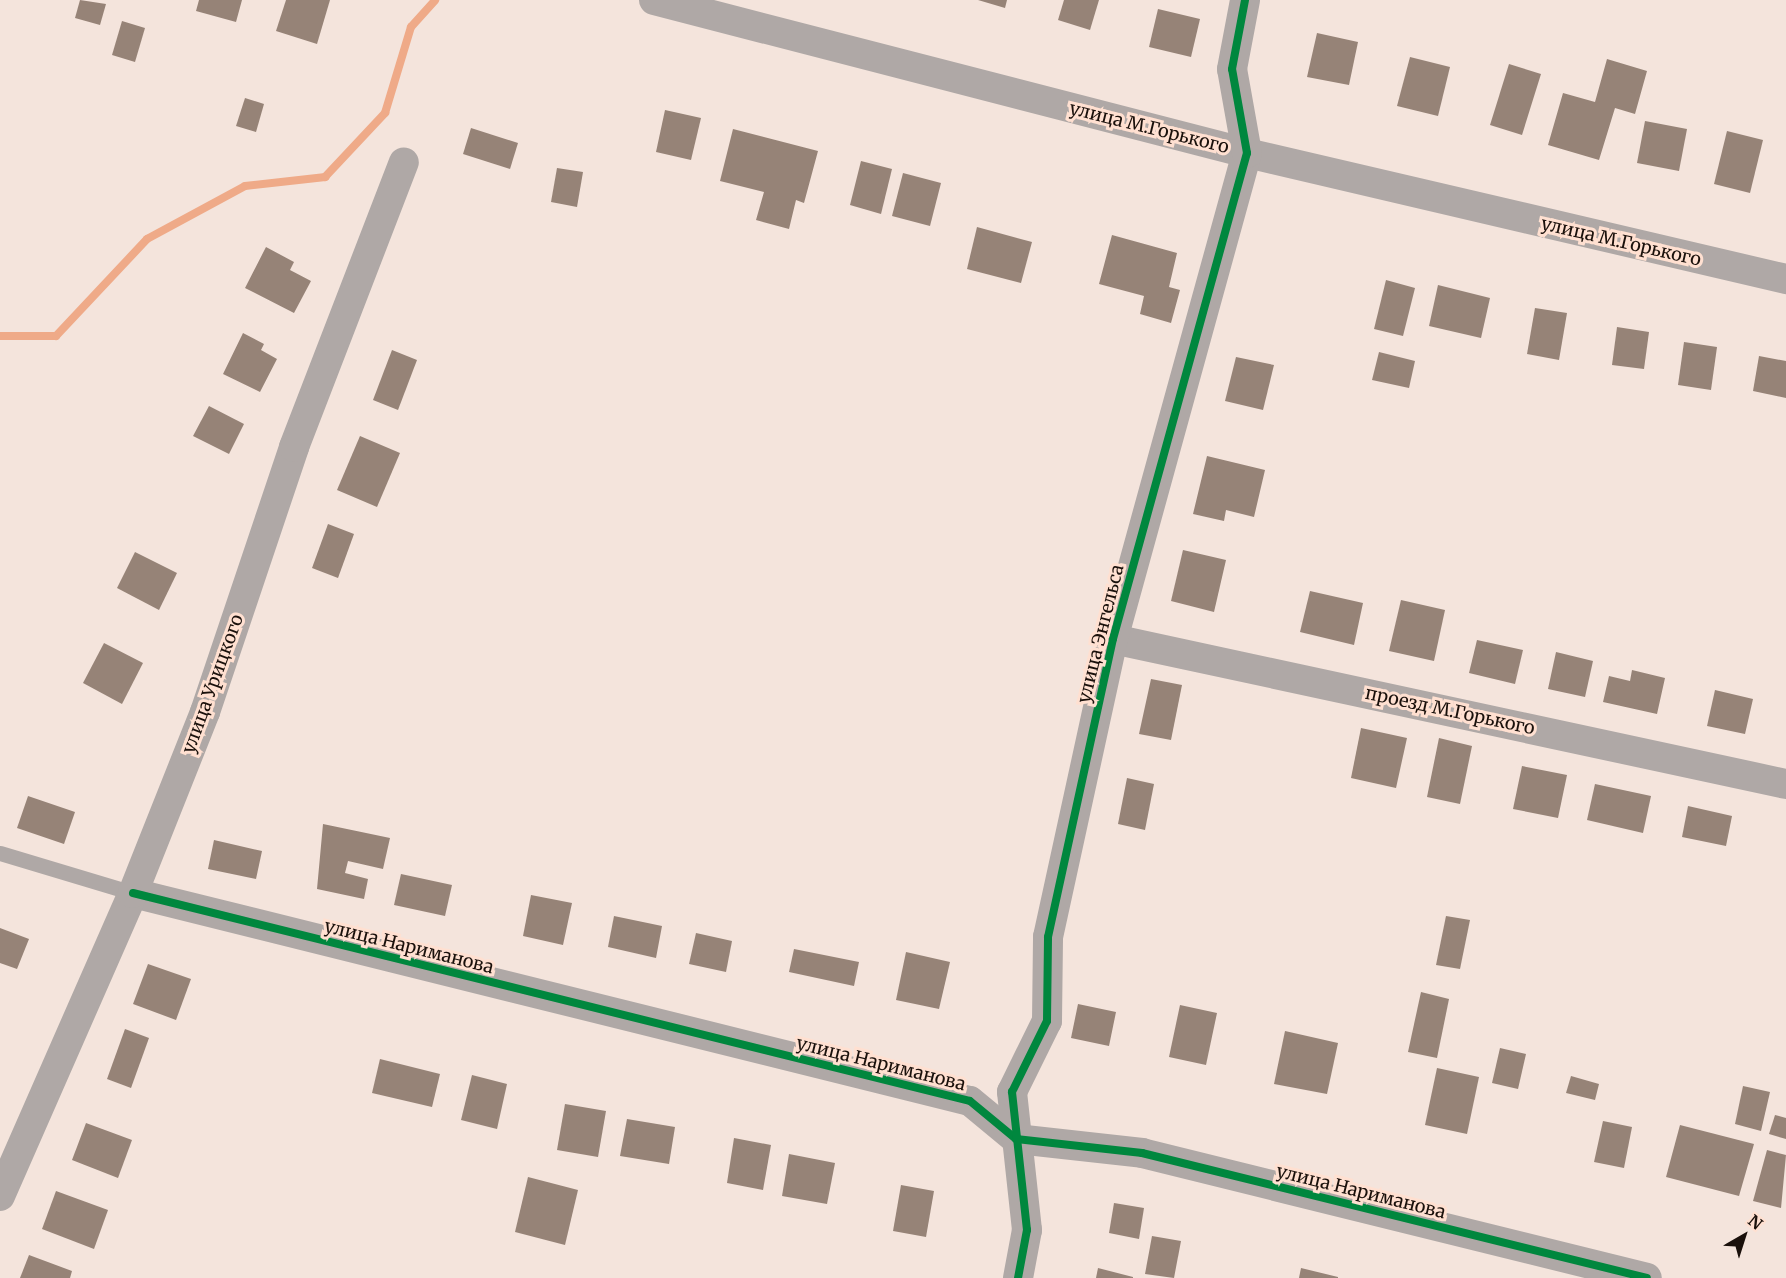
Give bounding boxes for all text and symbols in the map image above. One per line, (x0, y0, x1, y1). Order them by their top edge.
street label: улица М.Горького (1067, 98, 1231, 158)
street label: улица М.Горького (1539, 213, 1703, 271)
street label: улица Энгельса (1073, 562, 1129, 706)
street label: улица Урицкого (178, 611, 248, 757)
street label: проезд М.Горького (1363, 682, 1537, 740)
street label: улица Нариманова (322, 915, 496, 979)
street label: улица Нариманова (794, 1032, 968, 1096)
street label: улица Нариманова (1274, 1160, 1448, 1224)
north arrow (1714, 1206, 1774, 1266)
text: N (1744, 1210, 1767, 1234)

